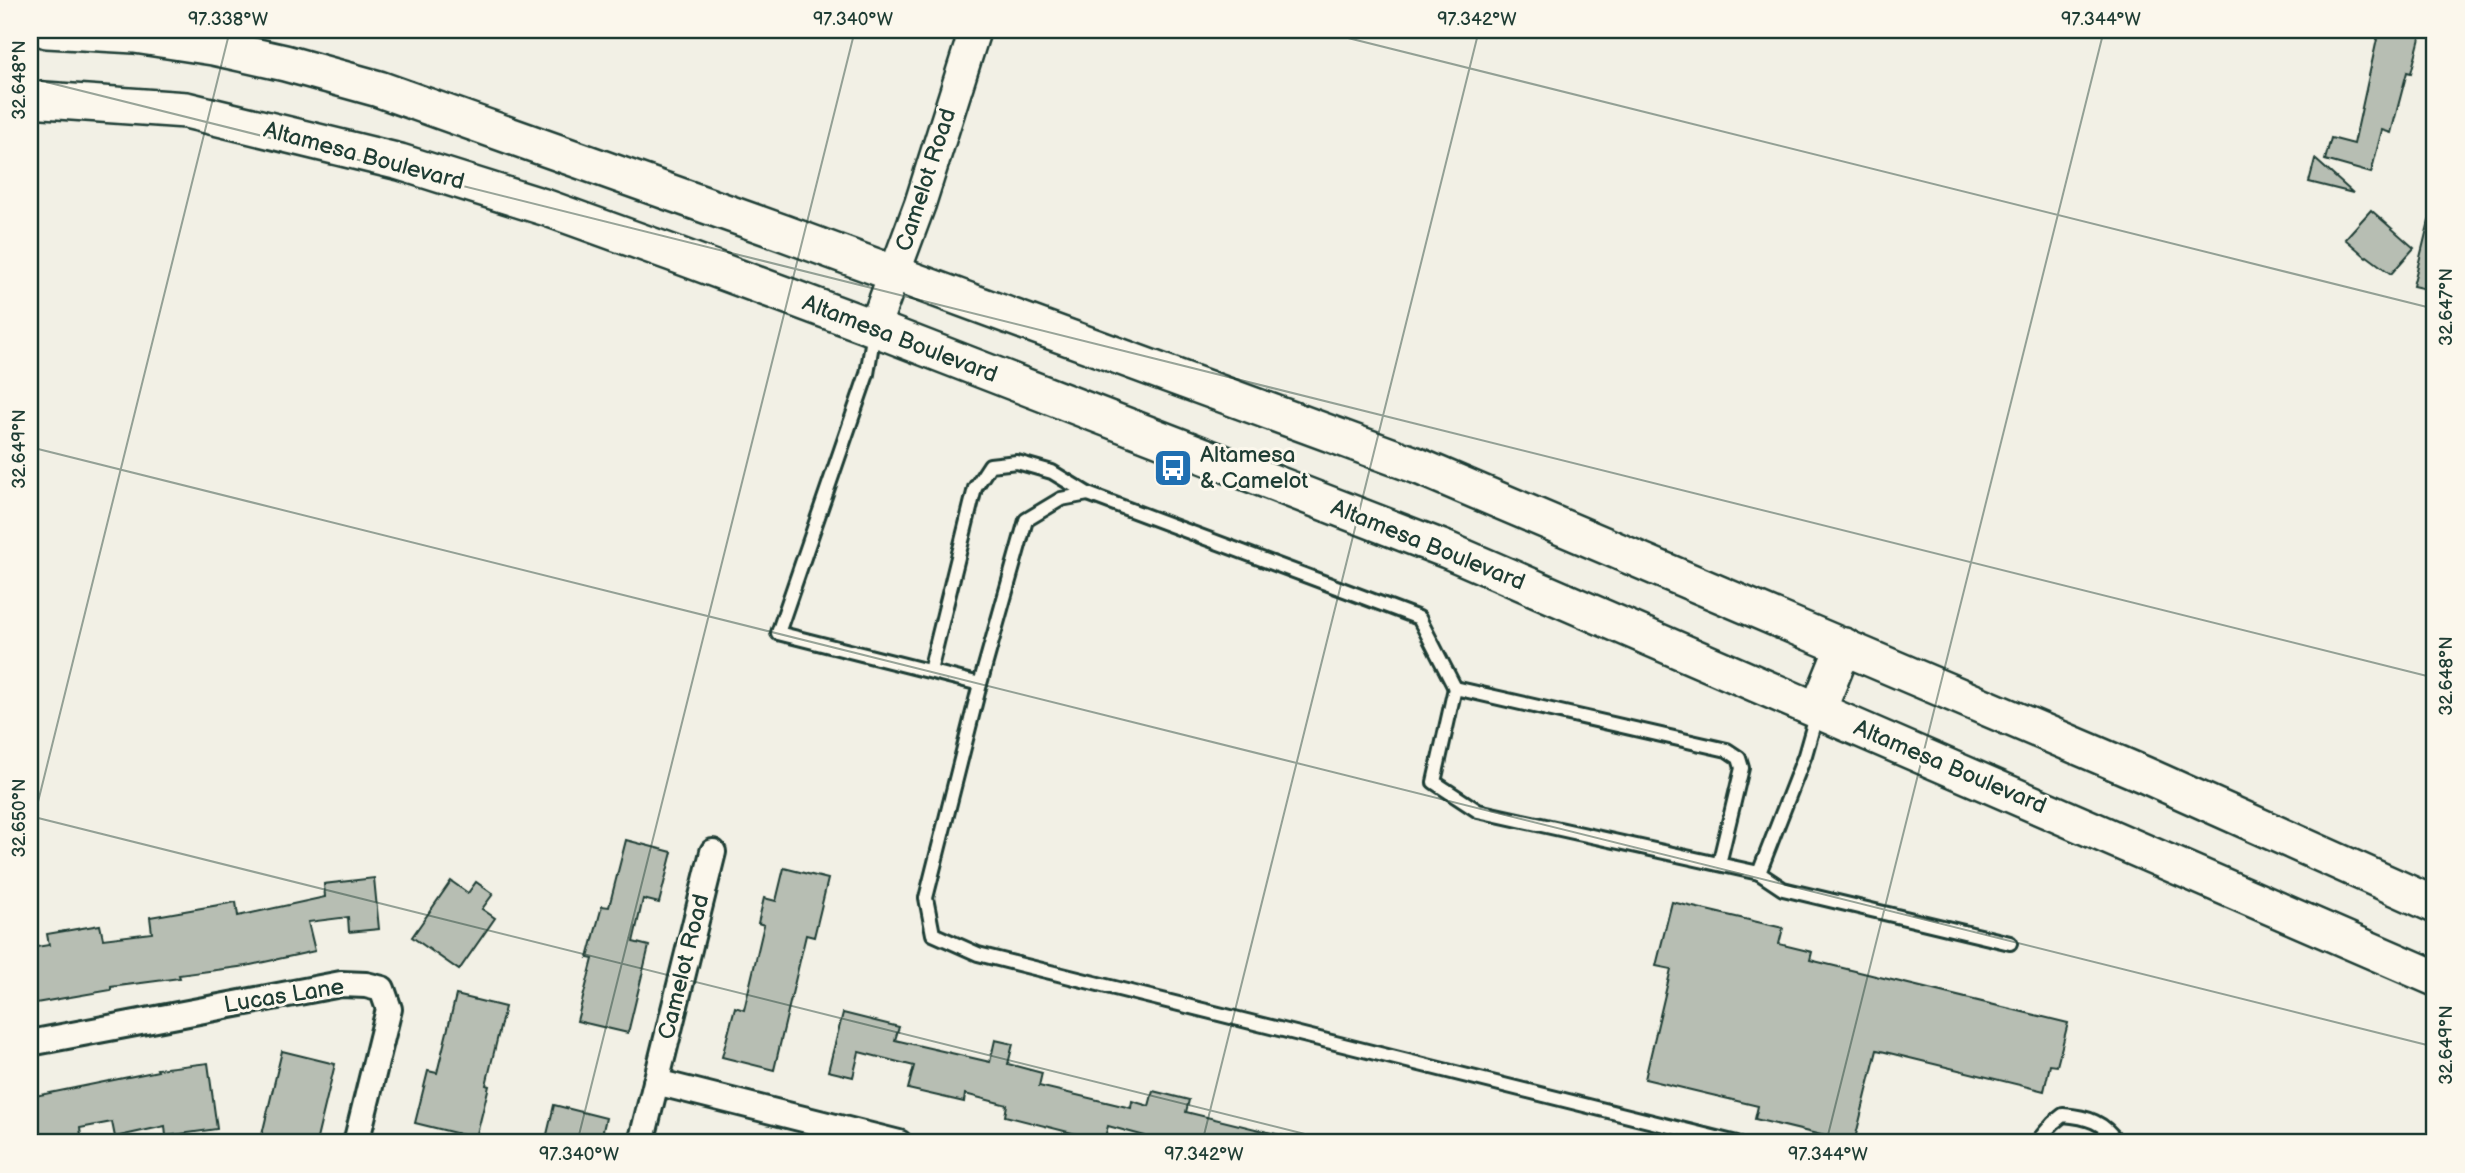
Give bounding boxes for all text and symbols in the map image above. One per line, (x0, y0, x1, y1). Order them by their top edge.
text: 97.338°W (188, 9, 269, 30)
text: 97.340°W (813, 9, 894, 30)
text: 97.342°W (1437, 9, 1517, 30)
text: 97.344°W (2061, 9, 2141, 30)
text: 32.648°N (9, 40, 30, 120)
street label: Camelot Road (890, 105, 962, 255)
street label: Altamesa Boulevard (261, 116, 467, 196)
text: 32.647°N (2436, 268, 2457, 346)
street label: Altamesa Boulevard (799, 289, 1001, 389)
text: 32.649°N (9, 409, 30, 489)
place label: Altamesa & Camelot (1200, 441, 1308, 495)
bus stop icon: Altamesa & Camelot (1152, 447, 1194, 489)
street label: Altamesa Boulevard (1327, 493, 1529, 597)
text: 32.648°N (2436, 636, 2457, 716)
street label: Altamesa Boulevard (1849, 714, 2051, 820)
text: 32.650°N (9, 779, 30, 857)
street label: Camelot Road (652, 891, 716, 1043)
street label: Lucas Lane (222, 973, 346, 1019)
text: 32.649°N (2436, 1005, 2457, 1085)
text: 97.340°W (539, 1144, 620, 1165)
text: 97.342°W (1164, 1144, 1244, 1165)
text: 97.344°W (1788, 1144, 1868, 1165)

